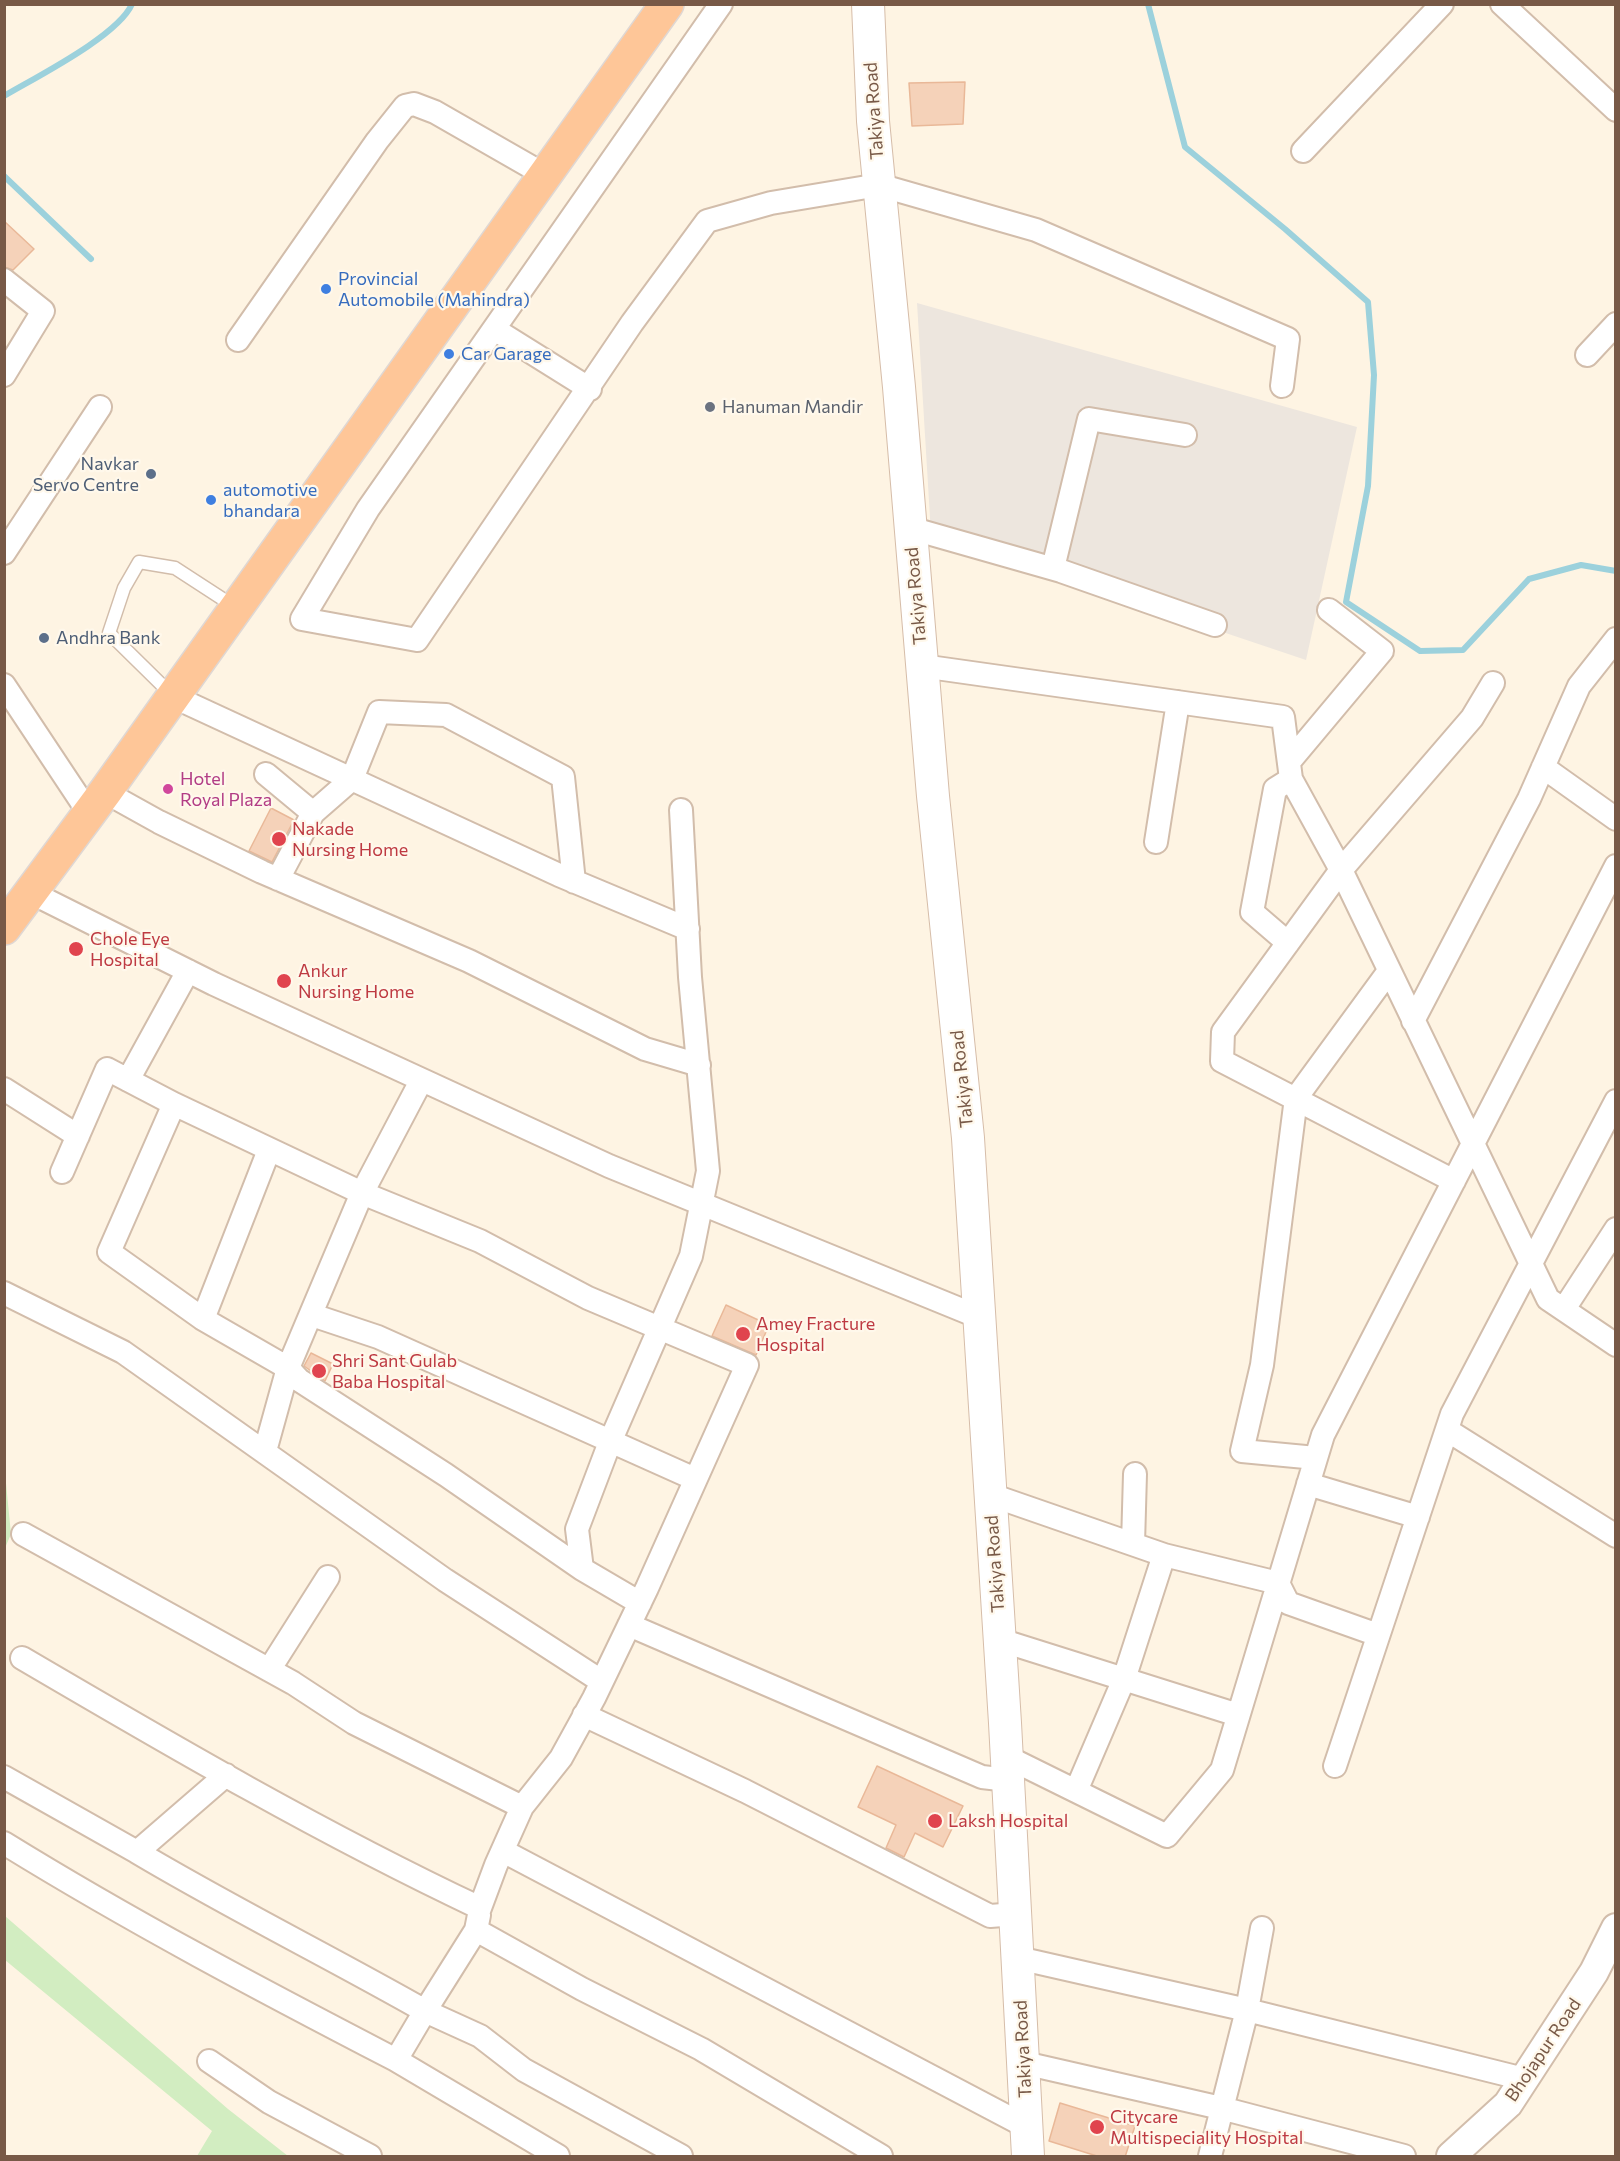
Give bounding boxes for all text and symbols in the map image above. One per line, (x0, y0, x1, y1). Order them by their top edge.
street label: Takiya Road (860, 61, 888, 161)
place label: Provincial Automobile (Mahindra) (338, 268, 530, 310)
marker: Provincial Automobile (Mahindra) (319, 282, 333, 296)
place label: Car Garage (461, 343, 551, 365)
marker: Car Garage (442, 347, 456, 361)
place label: Hanuman Mandir (722, 396, 863, 418)
marker: Hanuman Mandir (703, 400, 717, 414)
place label: Navkar Servo Centre (33, 453, 139, 496)
marker: Navkar Servo Centre (144, 467, 158, 481)
place label: automotive bhandara (223, 479, 317, 522)
marker: automotive bhandara (204, 493, 218, 507)
street label: Takiya Road (901, 546, 931, 646)
place label: Andhra Bank (56, 627, 160, 649)
marker: Andhra Bank (37, 631, 51, 645)
place label: Hotel Royal Plaza (180, 768, 272, 810)
marker: Hotel Royal Plaza (161, 782, 175, 796)
place label: Nakade Nursing Home (292, 818, 408, 860)
marker: Nakade Nursing Home (270, 830, 288, 848)
place label: Chole Eye Hospital (90, 928, 170, 970)
marker: Chole Eye Hospital (67, 940, 85, 958)
place label: Ankur Nursing Home (298, 960, 414, 1002)
marker: Ankur Nursing Home (275, 972, 293, 990)
street label: Takiya Road (946, 1029, 978, 1129)
place label: Amey Fracture Hospital (756, 1313, 875, 1356)
marker: Amey Fracture Hospital (734, 1325, 752, 1343)
place label: Shri Sant Gulab Baba Hospital (332, 1350, 457, 1392)
marker: Shri Sant Gulab Baba Hospital (310, 1362, 328, 1380)
street label: Takiya Road (981, 1514, 1009, 1614)
place label: Laksh Hospital (948, 1810, 1068, 1832)
marker: Laksh Hospital (926, 1812, 944, 1830)
street label: Bhojapur Road (1500, 1994, 1586, 2106)
street label: Takiya Road (1010, 2000, 1036, 2098)
place label: Citycare Multispeciality Hospital (1110, 2106, 1303, 2148)
marker: Citycare Multispeciality Hospital (1088, 2118, 1106, 2136)

